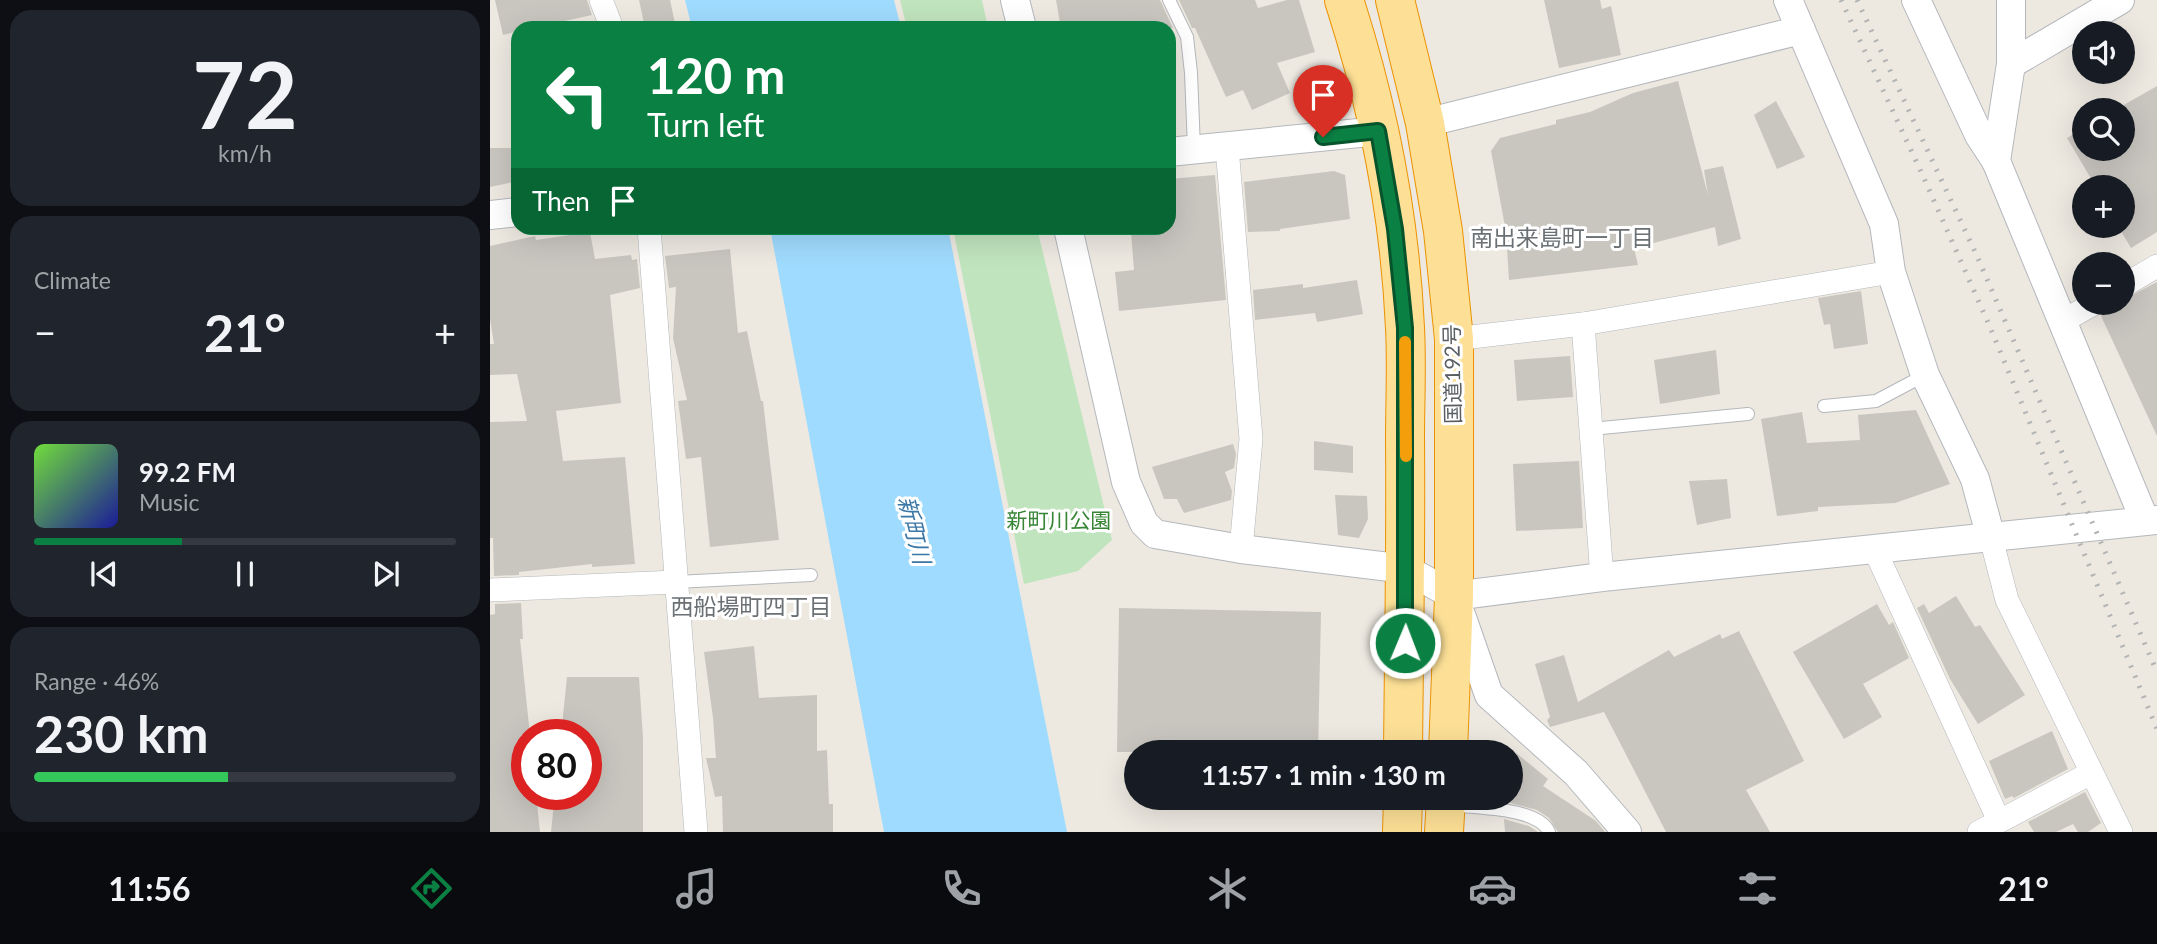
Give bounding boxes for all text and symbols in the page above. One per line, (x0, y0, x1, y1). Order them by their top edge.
map controls (2072, 21, 2135, 315)
button: sound (2072, 21, 2135, 84)
text: 72 (192, 39, 298, 148)
text: 120 m (647, 46, 785, 104)
icon: left (532, 49, 623, 140)
pin (1293, 65, 1353, 137)
icon: arrive (1304, 76, 1342, 114)
button: search (2072, 98, 2135, 161)
text: Turn left (647, 105, 764, 144)
text: km/h (218, 139, 272, 167)
button: + (2072, 175, 2135, 238)
icon: arrive (604, 182, 642, 220)
text: Then (532, 185, 590, 217)
district label: 南出来島町一丁目 (1470, 223, 1654, 251)
button: − (2072, 252, 2135, 315)
text: Climate (34, 266, 111, 294)
text: 21° (204, 301, 286, 363)
text: − (34, 309, 56, 355)
text: + (434, 309, 456, 355)
street label: 国道192号 (1438, 324, 1465, 424)
text: 99.2 FM (139, 456, 236, 488)
text: Music (139, 488, 199, 516)
water label: 新町川 (893, 493, 938, 570)
park label: 新町川公園 (1007, 507, 1112, 532)
icon: previous (85, 555, 123, 593)
icon: pause (226, 555, 264, 593)
icon: next (367, 555, 405, 593)
district label: 西船場町四丁目 (671, 592, 832, 620)
position arrow (1368, 606, 1442, 680)
text: Range · 46% (34, 667, 159, 695)
text: 230 km (34, 702, 208, 764)
speed limit sign: 80 (511, 719, 602, 810)
text: 11:57 · 1 min · 130 m (1201, 759, 1446, 791)
icon: directions (407, 864, 456, 913)
icon: music (672, 864, 721, 913)
icon: phone (937, 864, 986, 913)
icon: climate (1203, 864, 1252, 913)
icon: car (1468, 864, 1517, 913)
icon: filters (1733, 864, 1782, 913)
text: 11:56 (108, 869, 191, 908)
text: 21° (1998, 869, 2049, 908)

